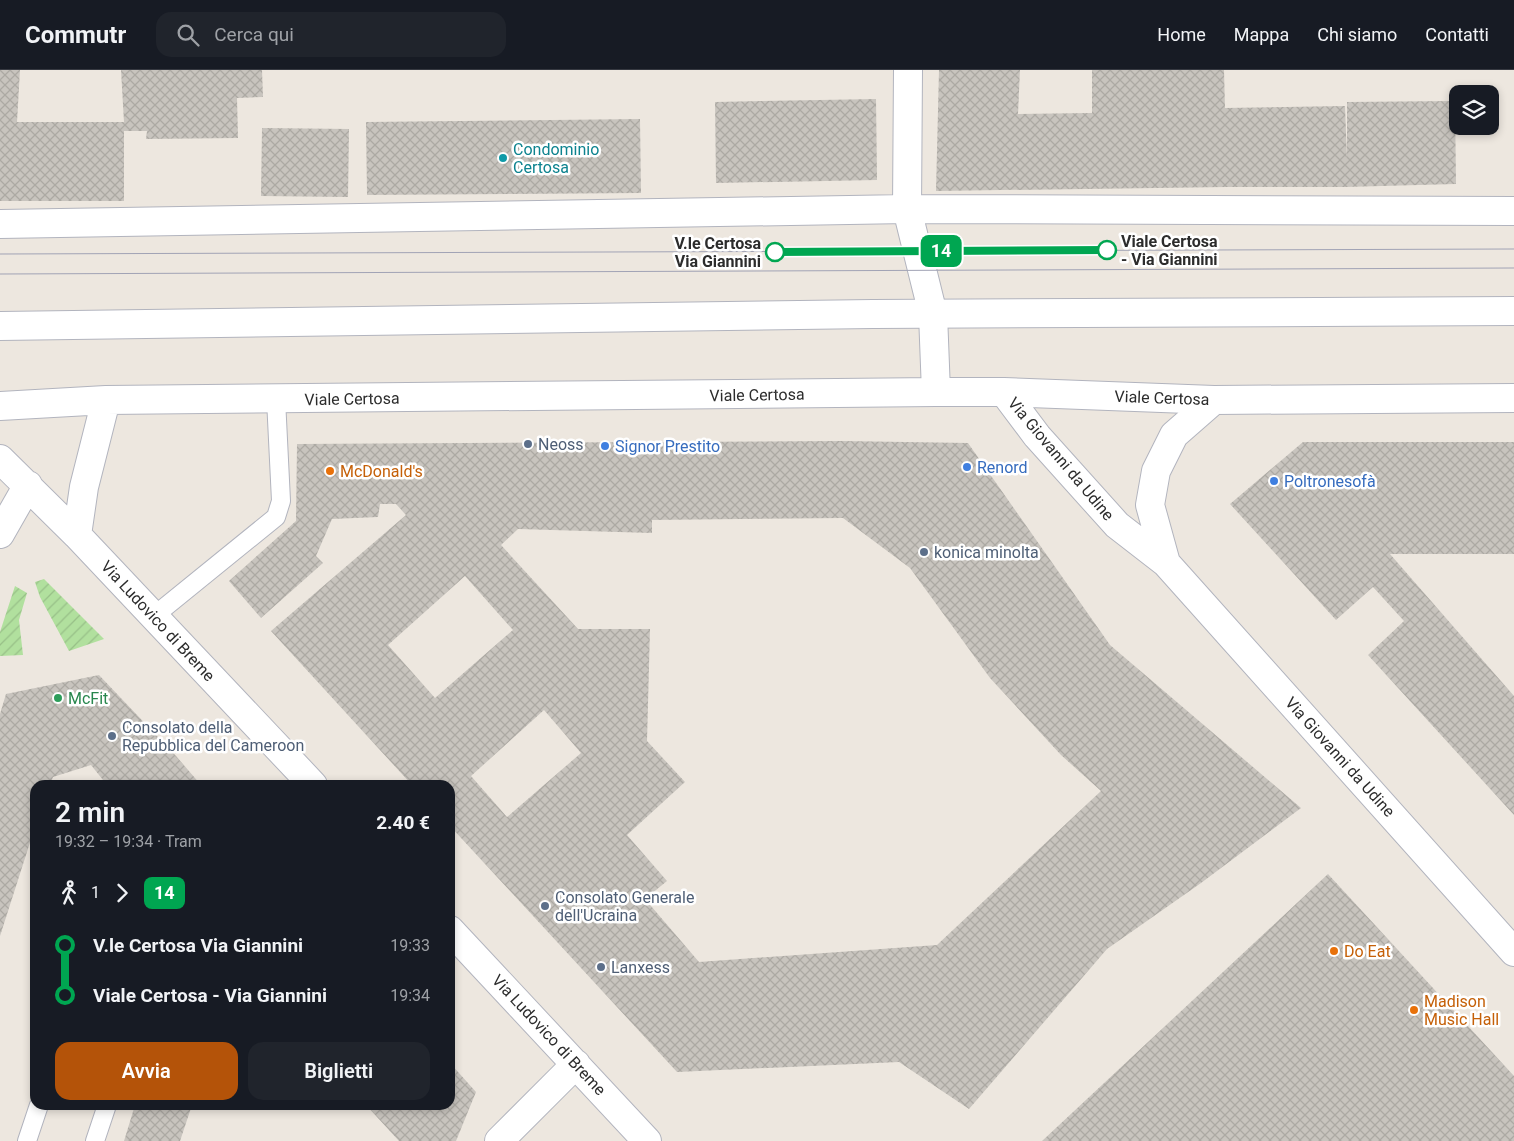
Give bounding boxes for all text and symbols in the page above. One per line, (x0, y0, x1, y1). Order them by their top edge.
search box (156, 12, 506, 57)
text: Commutr (25, 21, 126, 49)
icon: search (174, 21, 202, 49)
text: Cerca qui (214, 23, 294, 46)
text: Home (1157, 24, 1206, 45)
text: Mappa (1234, 24, 1289, 45)
text: Chi siamo (1317, 24, 1397, 45)
text: Contatti (1425, 24, 1489, 45)
map controls (1449, 85, 1499, 135)
button: layers (1449, 85, 1499, 135)
place label: Condominio Certosa (513, 140, 599, 177)
marker: Condominio Certosa (497, 152, 509, 164)
place label: Viale Certosa - Via Giannini (1121, 232, 1218, 269)
place label: V.le Certosa Via Giannini (674, 234, 761, 271)
line badge: 14 (918, 235, 964, 267)
text: 14 (931, 240, 951, 261)
marker: Viale Certosa - Via Giannini (1097, 240, 1117, 260)
marker: V.le Certosa Via Giannini (765, 242, 785, 262)
street label: Viale Certosa (709, 385, 805, 405)
street label: Viale Certosa (1114, 387, 1210, 409)
street label: Viale Certosa (304, 389, 400, 409)
street label: Via Giovanni da Udine (1004, 394, 1118, 524)
place label: Neoss (538, 435, 584, 454)
place label: Signor Prestito (615, 437, 720, 456)
marker: Neoss (522, 438, 534, 450)
marker: Signor Prestito (599, 440, 611, 452)
place label: Renord (977, 458, 1028, 477)
marker: Renord (961, 461, 973, 473)
place label: McDonald's (340, 462, 423, 481)
marker: McDonald's (324, 465, 336, 477)
place label: Poltronesofà (1284, 472, 1376, 491)
marker: Poltronesofà (1268, 475, 1280, 487)
place label: konica minolta (934, 543, 1039, 562)
marker: konica minolta (918, 546, 930, 558)
street label: Via Ludovico di Breme (97, 557, 219, 685)
place label: McFit (68, 689, 108, 708)
marker: McFit (52, 692, 64, 704)
street label: Via Giovanni da Udine (1281, 693, 1399, 821)
place label: Consolato della Repubblica del Cameroon (122, 718, 304, 755)
marker: Consolato della Repubblica del Cameroon (106, 730, 118, 742)
text: 2 min (55, 796, 125, 829)
text: 2.40 € (376, 811, 430, 834)
text: 19:32 – 19:34 · Tram (55, 832, 202, 851)
icon: walk (55, 879, 83, 907)
icon: forward (108, 879, 136, 907)
text: 14 (154, 882, 175, 903)
text: 1 (91, 883, 100, 902)
place label: Consolato Generale dell'Ucraina (555, 888, 694, 925)
marker: Consolato Generale dell'Ucraina (539, 900, 551, 912)
text: V.le Certosa Via Giannini (93, 934, 303, 957)
text: 19:33 (390, 936, 430, 955)
place label: Do Eat (1344, 942, 1391, 961)
marker: Do Eat (1328, 945, 1340, 957)
place label: Lanxess (611, 958, 670, 977)
marker: Lanxess (595, 961, 607, 973)
street label: Via Ludovico di Breme (488, 971, 610, 1099)
text: Viale Certosa - Via Giannini (93, 984, 327, 1007)
text: 19:34 (390, 986, 430, 1005)
place label: Madison Music Hall (1424, 992, 1499, 1029)
marker: Madison Music Hall (1408, 1004, 1420, 1016)
button: Avvia (55, 1042, 238, 1100)
button: Biglietti (248, 1042, 430, 1100)

